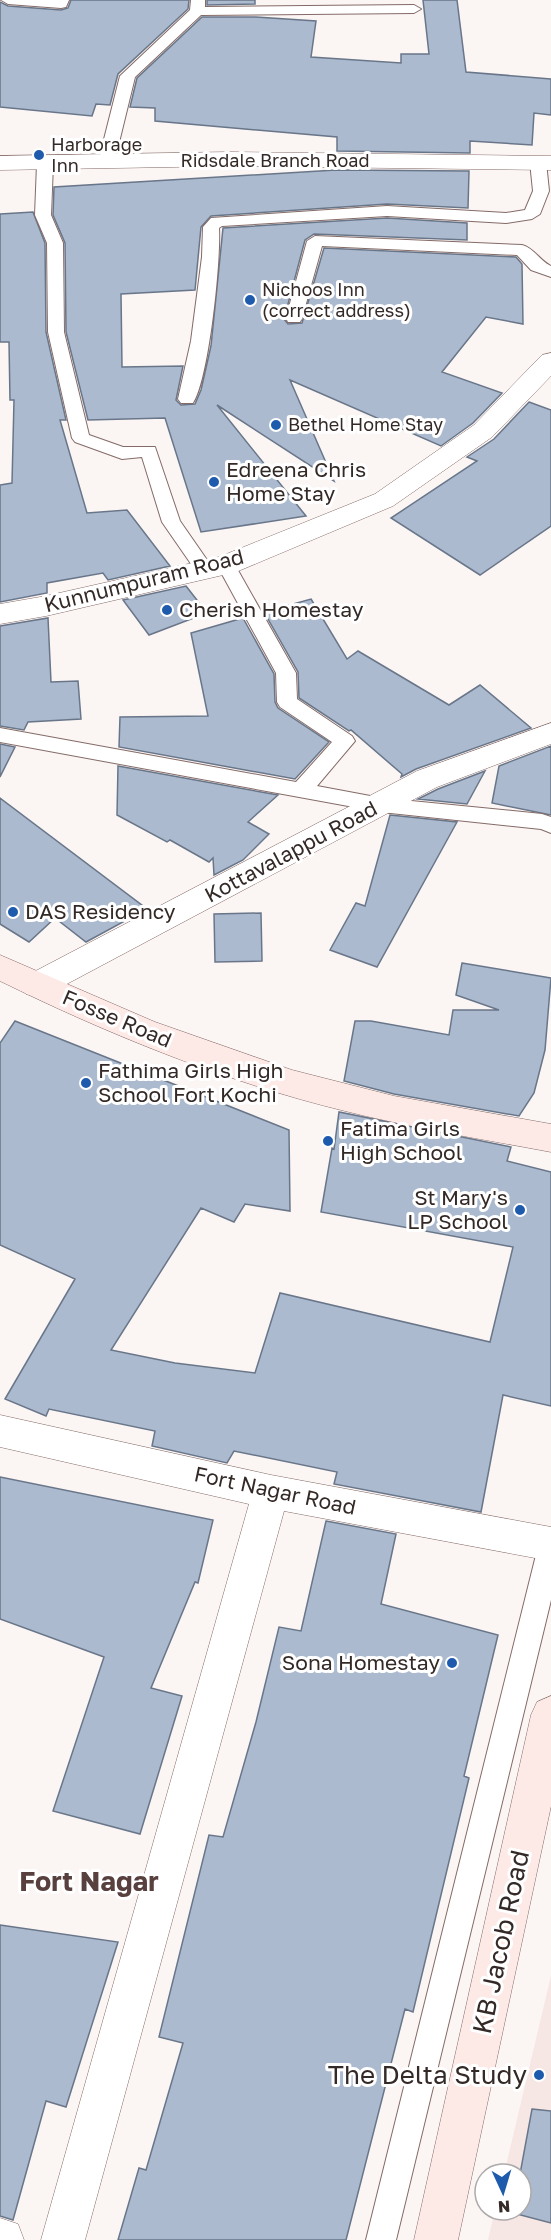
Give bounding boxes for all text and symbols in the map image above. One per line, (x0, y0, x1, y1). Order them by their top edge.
place label: Harborage Inn (51, 133, 142, 176)
marker: Harborage Inn (32, 148, 46, 162)
street label: Ridsdale Branch Road (180, 149, 370, 171)
place label: Nichoos Inn (correct address) (262, 278, 411, 321)
marker: Nichoos Inn (correct address) (243, 293, 257, 307)
place label: Bethel Home Stay (288, 413, 443, 435)
marker: Bethel Home Stay (269, 418, 283, 432)
place label: Edreena Chris Home Stay (226, 456, 366, 506)
marker: Edreena Chris Home Stay (207, 475, 221, 489)
street label: Kunnumpuram Road (41, 543, 246, 617)
place label: Cherish Homestay (179, 596, 364, 622)
marker: Cherish Homestay (160, 603, 174, 617)
street label: Kottavalappu Road (200, 795, 381, 908)
place label: DAS Residency (25, 898, 176, 924)
marker: DAS Residency (6, 905, 20, 919)
street label: Fosse Road (59, 983, 176, 1053)
place label: Fathima Girls High School Fort Kochi (98, 1057, 284, 1107)
marker: Fathima Girls High School Fort Kochi (79, 1076, 93, 1090)
place label: Fatima Girls High School (340, 1115, 462, 1165)
marker: Fatima Girls High School (321, 1134, 335, 1148)
place label: St Mary's LP School (407, 1184, 508, 1234)
marker: St Mary's LP School (513, 1203, 527, 1217)
street label: Fort Nagar Road (192, 1460, 358, 1520)
place label: Sona Homestay (282, 1649, 440, 1675)
marker: Sona Homestay (445, 1656, 459, 1670)
street label: KB Jacob Road (466, 1847, 535, 2037)
district label: Fort Nagar (19, 1865, 159, 1897)
place label: The Delta Study (328, 2059, 527, 2090)
marker: The Delta Study (532, 2068, 546, 2082)
north arrow (473, 2162, 533, 2222)
text: N (497, 2197, 511, 2217)

